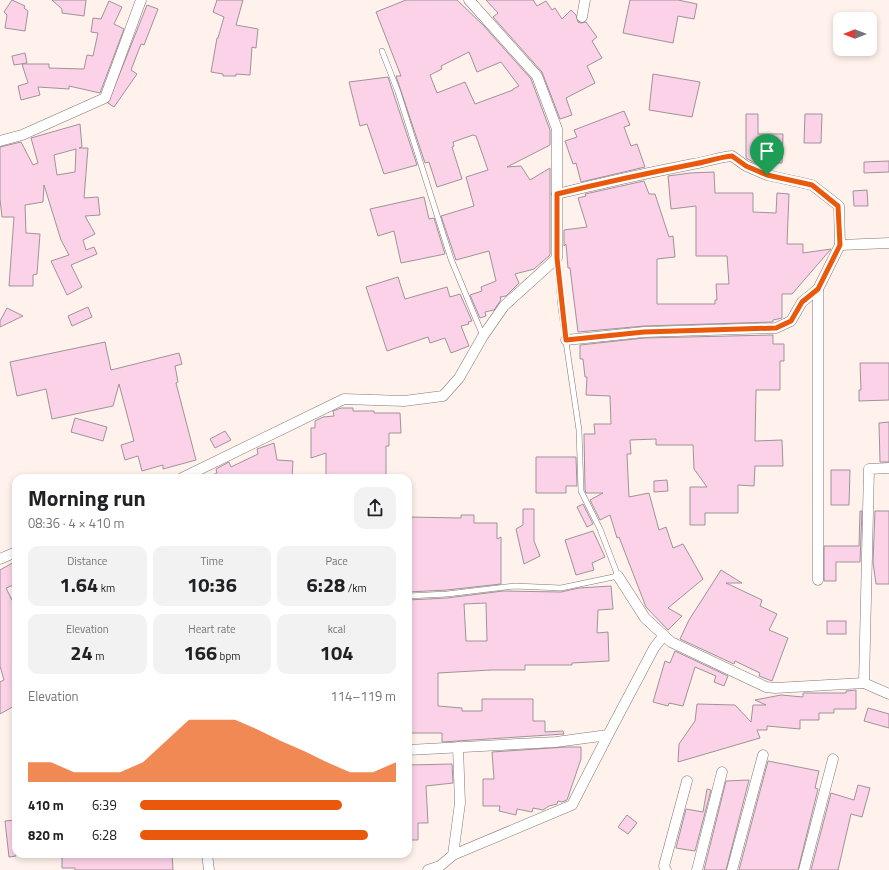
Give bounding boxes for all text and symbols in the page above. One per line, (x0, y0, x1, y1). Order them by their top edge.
north arrow (833, 12, 877, 56)
map controls (833, 12, 877, 56)
pin (750, 134, 784, 175)
icon: arrive (756, 140, 778, 162)
text: Morning run (28, 481, 146, 515)
button: share (354, 487, 396, 529)
text: 08:36 · 4 × 410 m (28, 513, 124, 533)
text: Distance (67, 553, 107, 569)
text: Time (201, 553, 223, 569)
text: Pace (326, 553, 348, 569)
text: 1.64 (60, 569, 98, 600)
text: 10:36 (187, 569, 237, 600)
text: 6:28 (307, 569, 345, 600)
text: km (98, 580, 115, 596)
text: /km (345, 580, 367, 596)
text: Elevation (66, 621, 109, 637)
text: Heart rate (188, 621, 236, 637)
text: kcal (328, 621, 346, 637)
text: 24 (70, 637, 93, 668)
text: 166 (184, 637, 217, 668)
text: 104 (320, 637, 353, 668)
text: m (93, 648, 104, 664)
text: bpm (217, 648, 240, 664)
text: Elevation (28, 686, 79, 706)
text: 114–119 m (330, 686, 396, 706)
text: 410 m (28, 795, 64, 815)
text: 6:39 (92, 795, 117, 815)
text: 820 m (28, 825, 64, 845)
text: 6:28 (92, 825, 117, 845)

